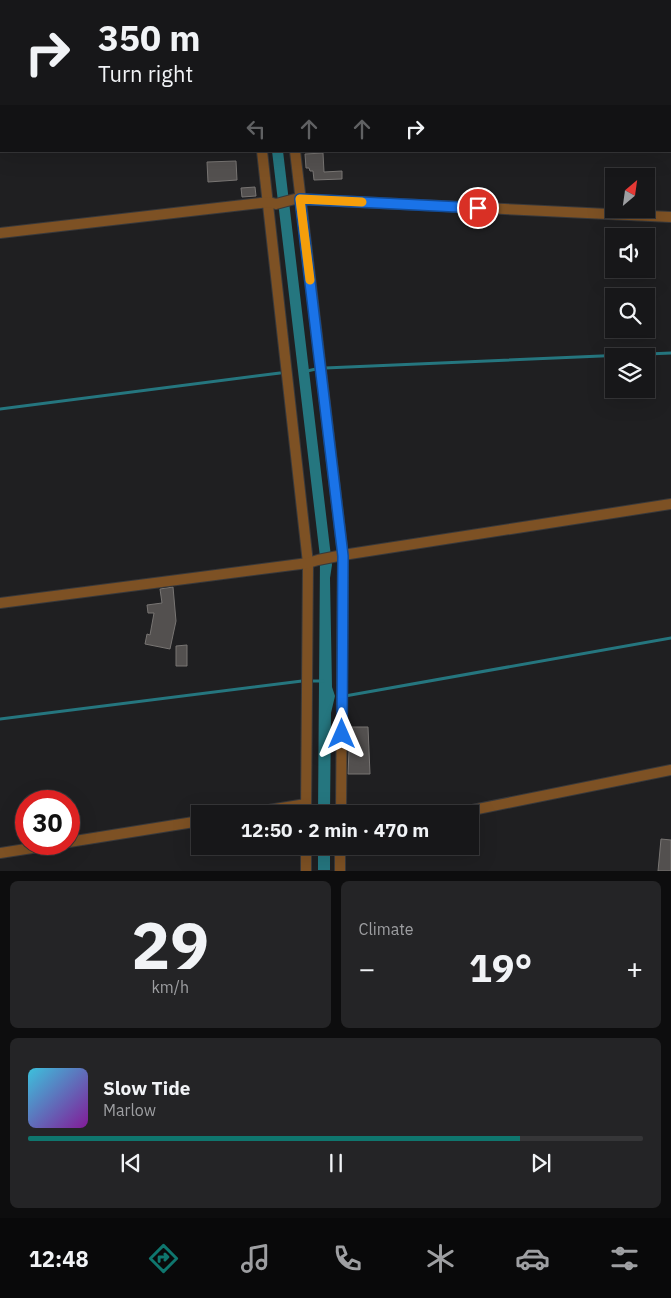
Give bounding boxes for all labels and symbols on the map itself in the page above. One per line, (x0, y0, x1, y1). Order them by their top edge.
north arrow (605, 168, 655, 218)
pin (457, 187, 499, 229)
position arrow (315, 707, 367, 759)
speed limit sign: 30 (15, 790, 80, 855)

